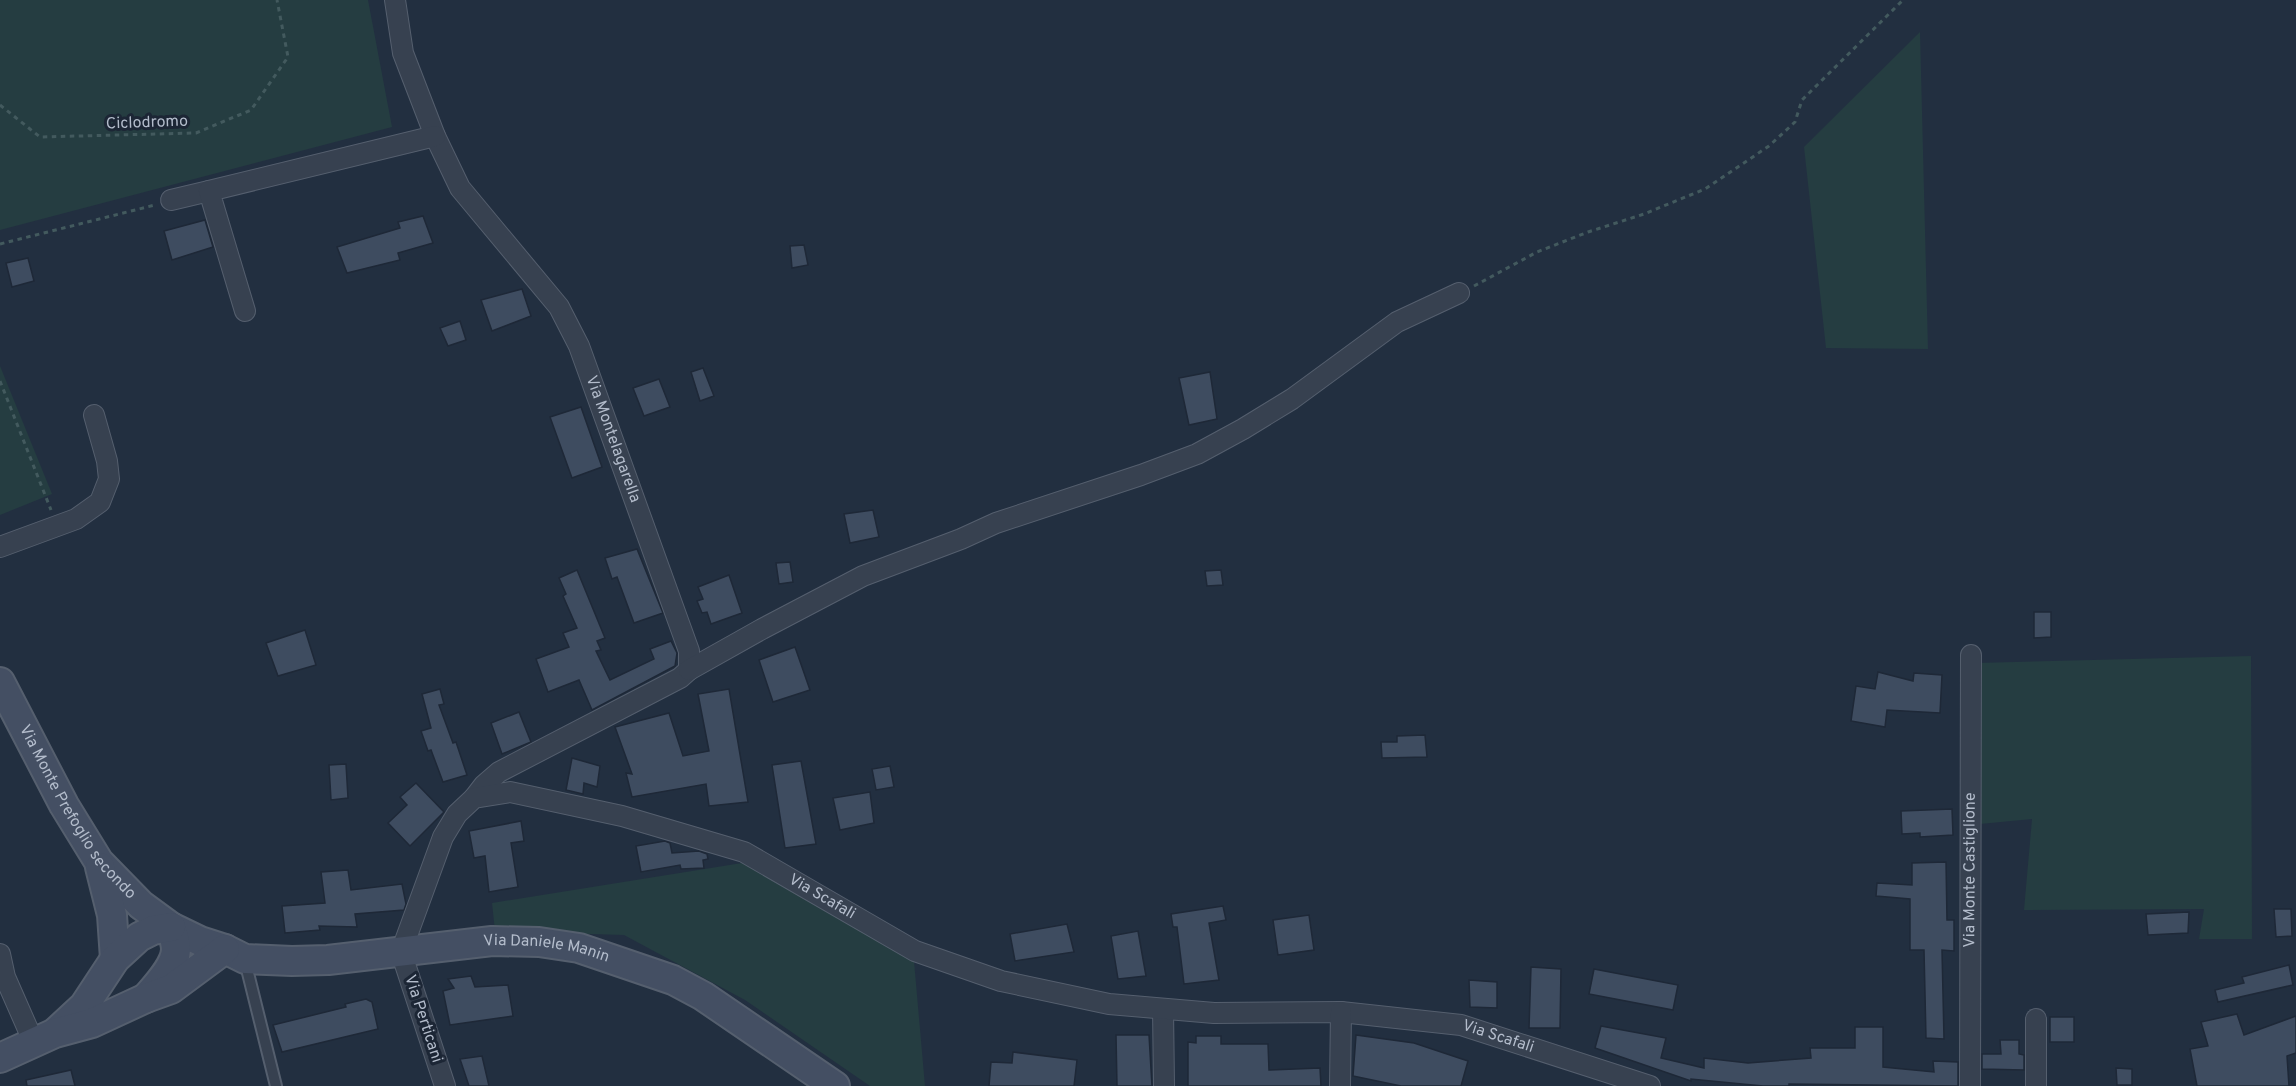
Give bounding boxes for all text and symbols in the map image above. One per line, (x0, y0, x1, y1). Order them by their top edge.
street label: Ciclodromo (106, 112, 188, 134)
street label: Via Montelagarella (581, 373, 645, 505)
street label: Via Monte Prefoglio secondo (14, 722, 140, 904)
street label: Via Monte Castiglione (1960, 792, 1981, 948)
street label: Via Scafali (785, 870, 859, 924)
street label: Via Daniele Manin (482, 931, 612, 968)
street label: Via Perticani (399, 972, 447, 1066)
street label: Via Scafali (1460, 1016, 1536, 1058)

